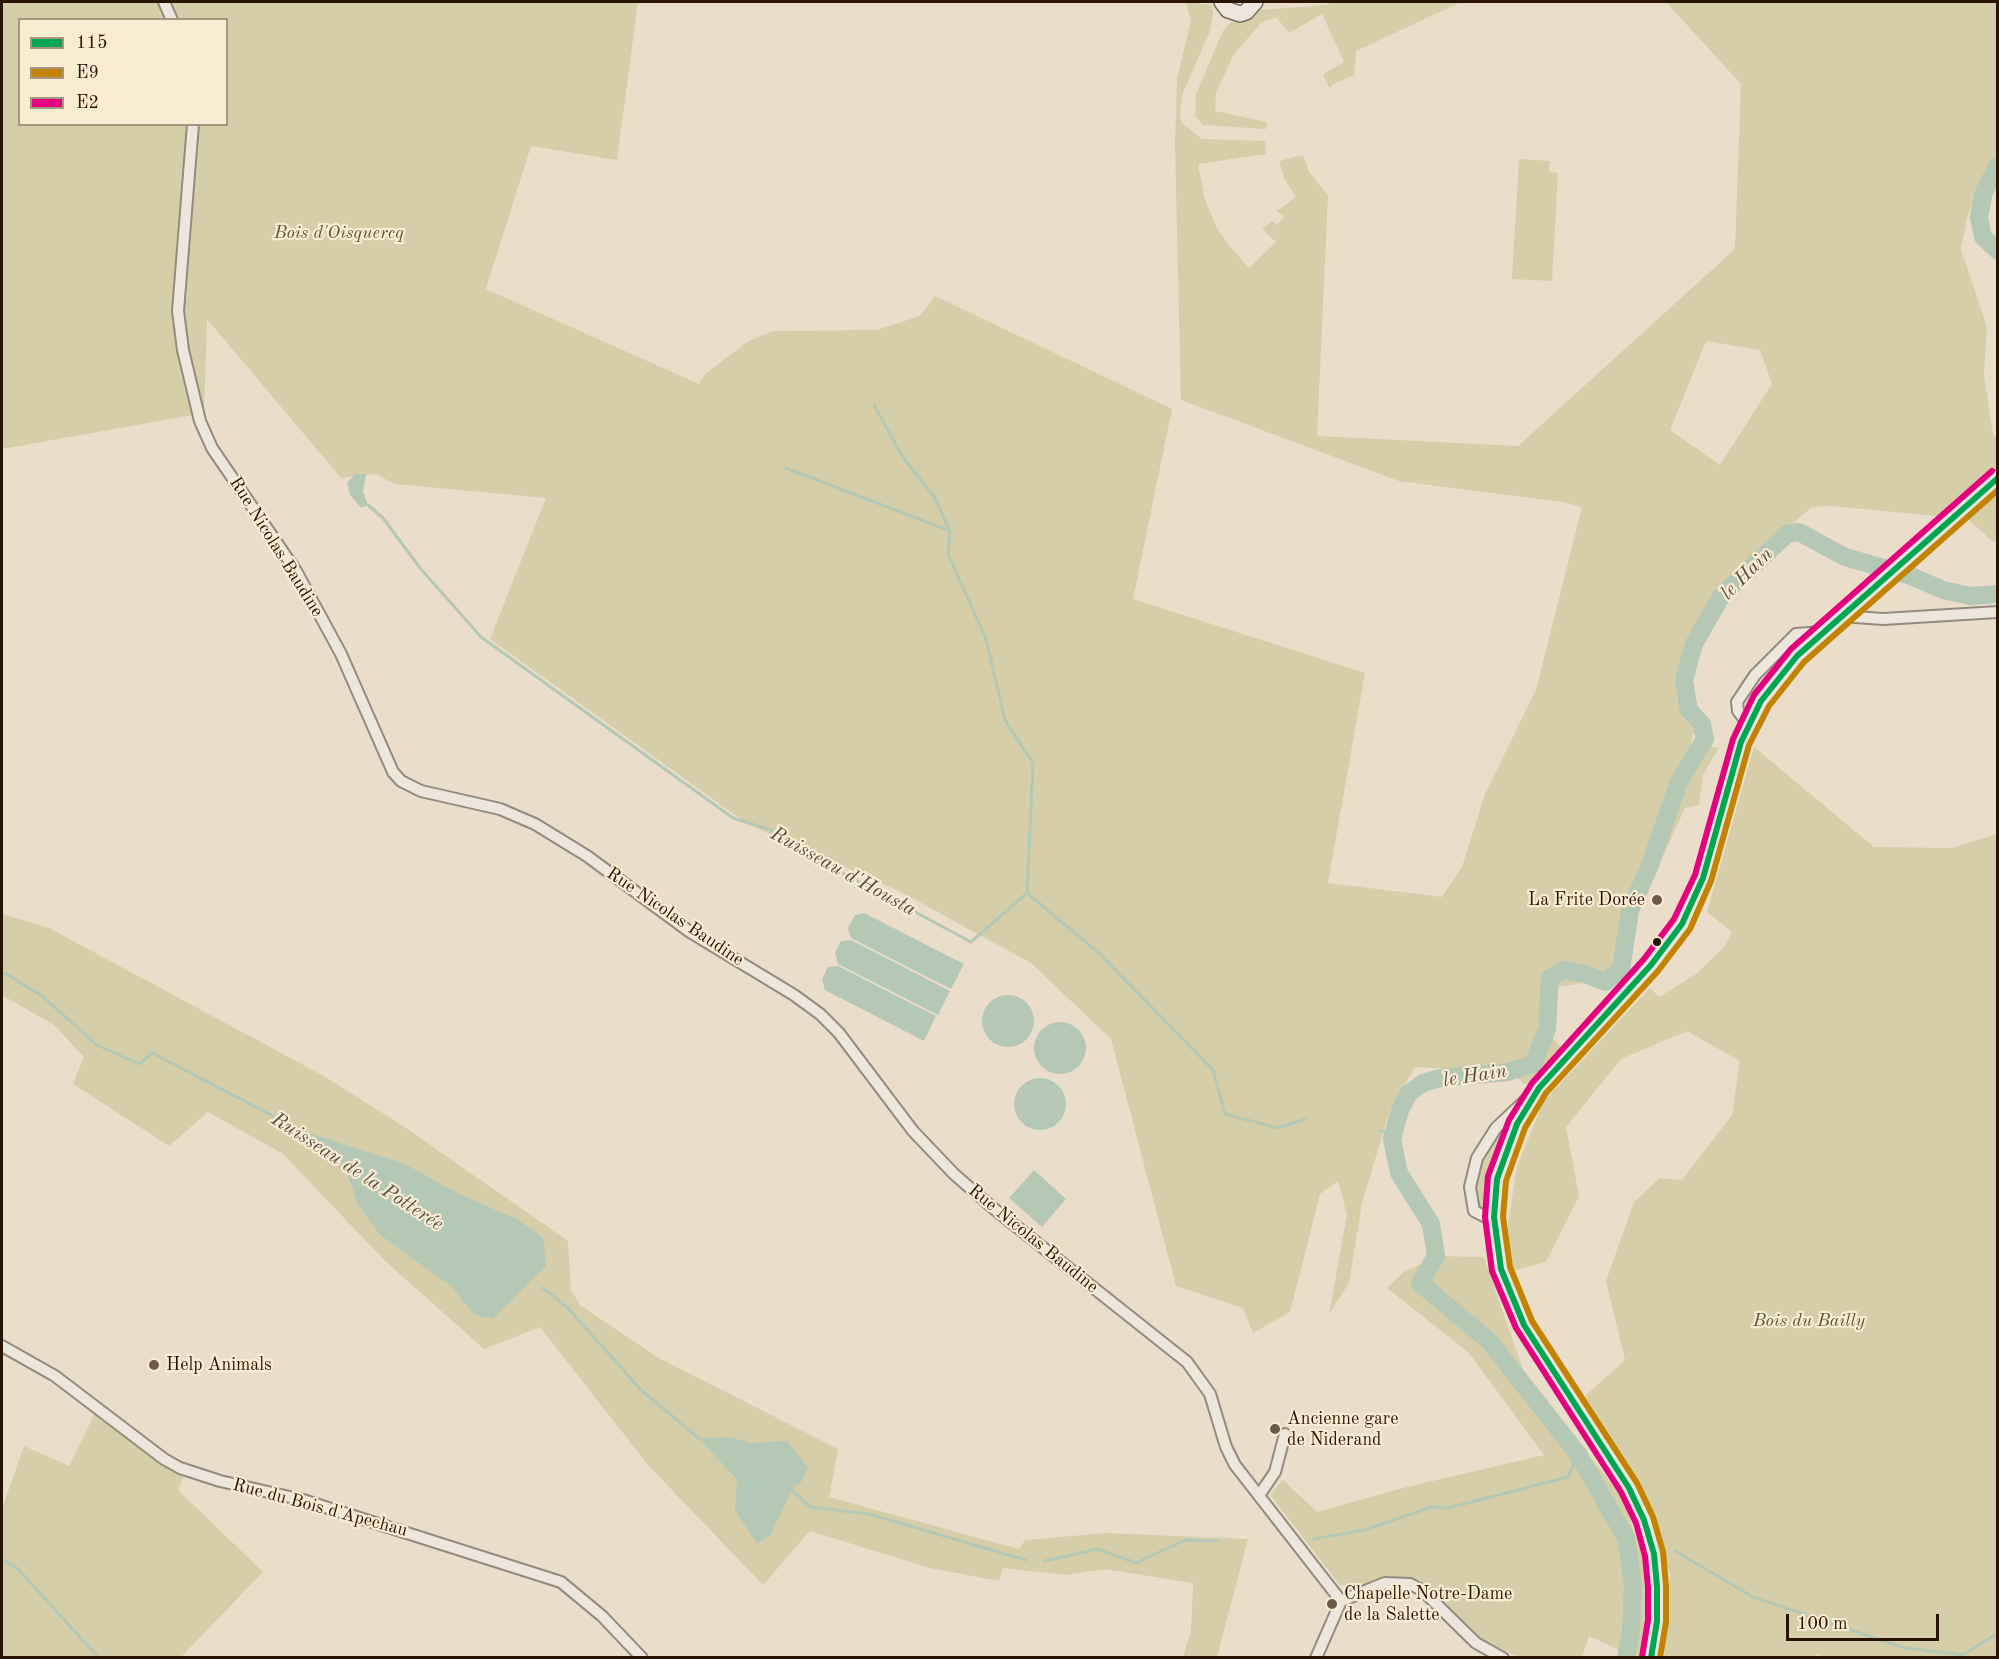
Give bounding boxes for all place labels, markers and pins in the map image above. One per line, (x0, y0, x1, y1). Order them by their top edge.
place label: La Frite Dorée (1528, 889, 1645, 911)
marker: La Frite Dorée (1650, 893, 1664, 907)
unlabelled marker (1651, 936, 1663, 948)
place label: Help Animals (166, 1354, 272, 1376)
marker: Help Animals (147, 1358, 161, 1372)
place label: Ancienne gare de Niderand (1287, 1408, 1398, 1450)
marker: Ancienne gare de Niderand (1268, 1422, 1282, 1436)
place label: Chapelle Notre-Dame de la Salette (1344, 1583, 1512, 1626)
marker: Chapelle Notre-Dame de la Salette (1325, 1597, 1339, 1611)

